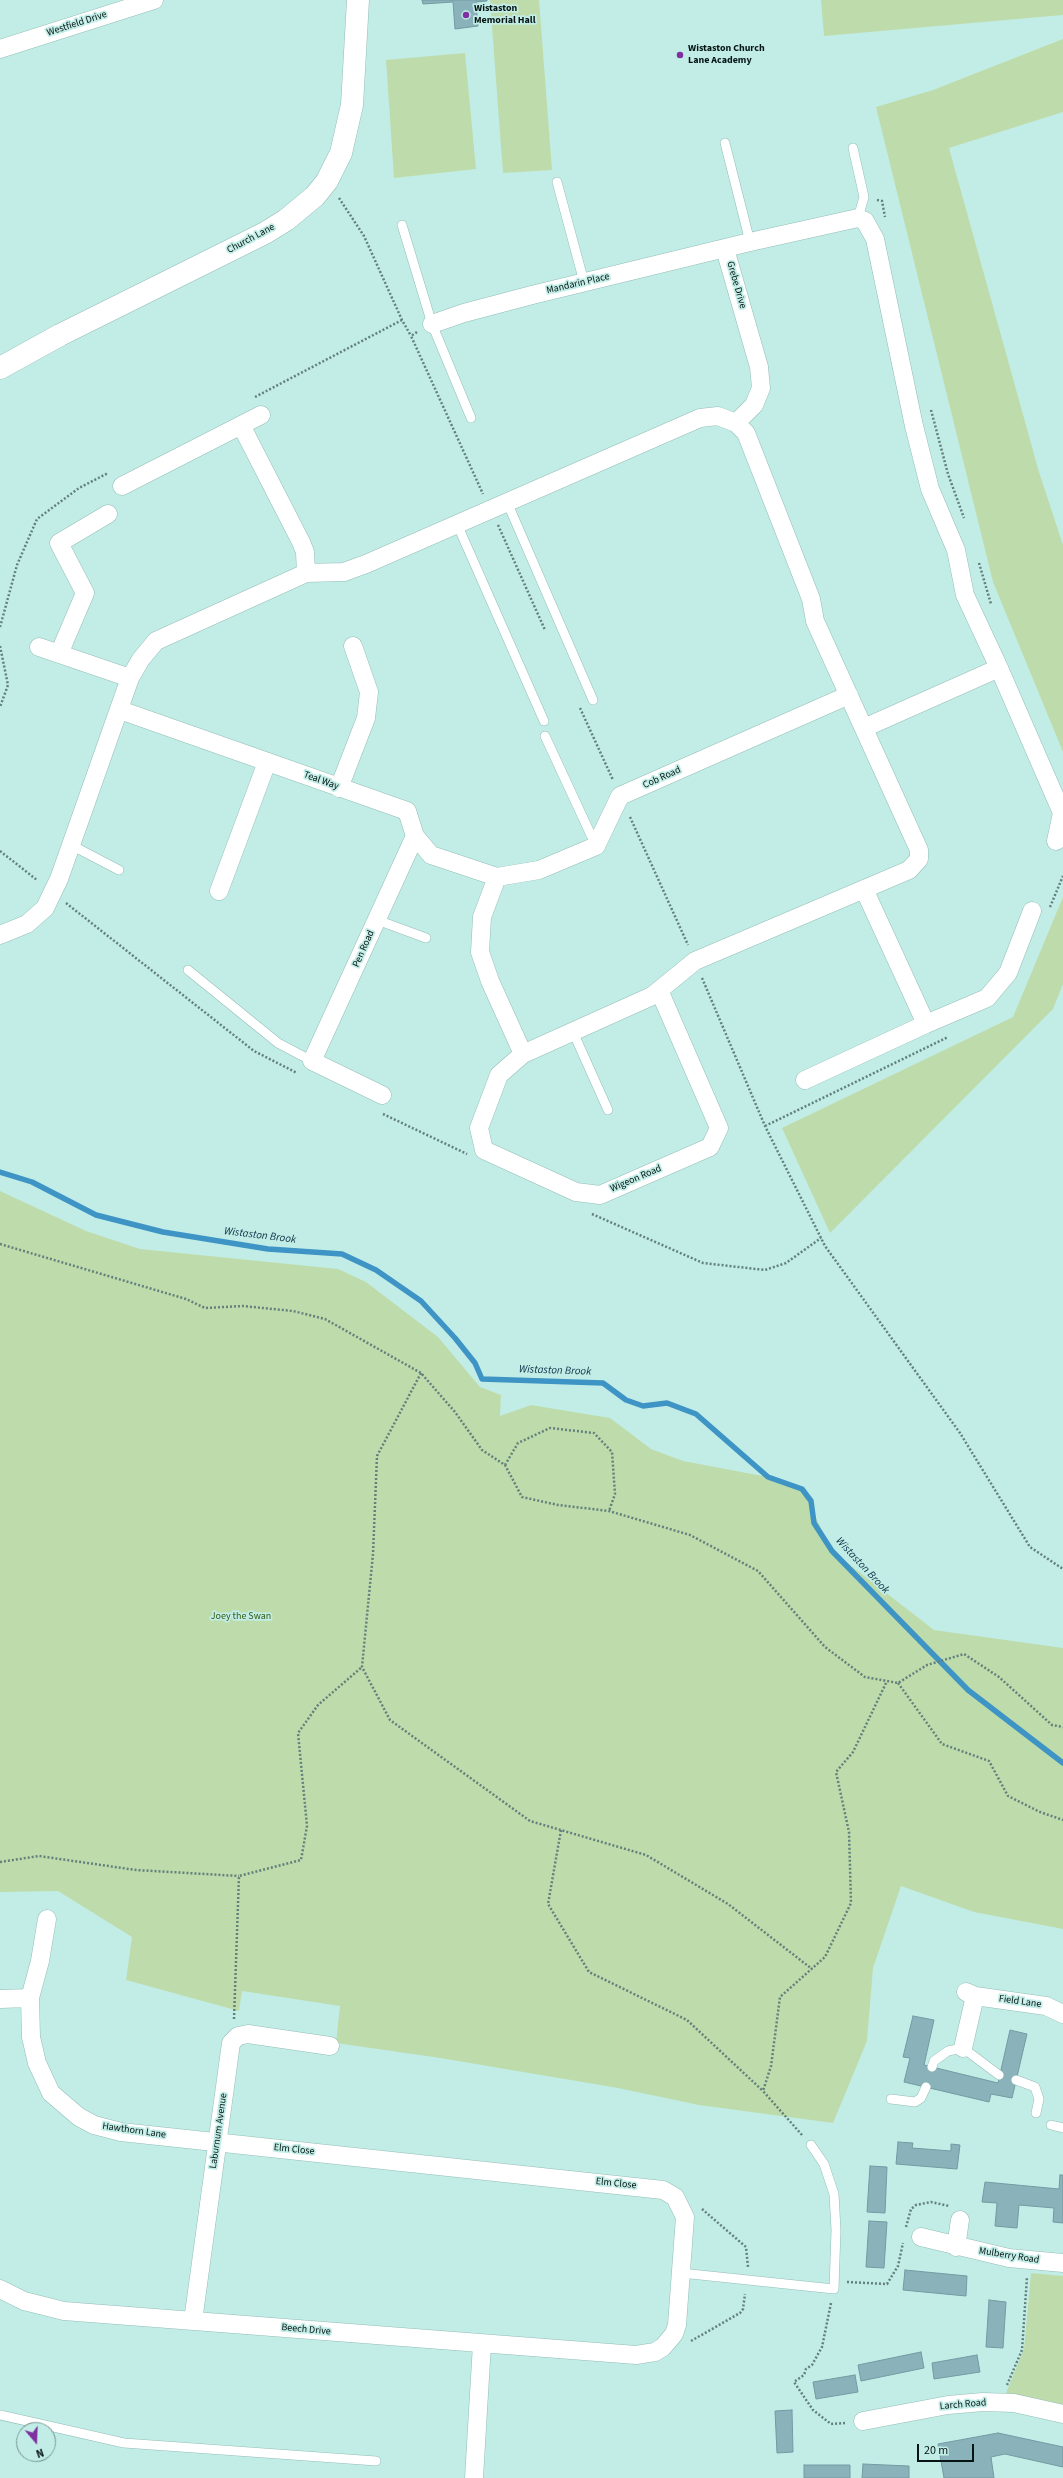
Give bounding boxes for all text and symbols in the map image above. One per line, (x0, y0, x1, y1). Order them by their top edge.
place label: Wistaston Memorial Hall (474, 3, 536, 26)
street label: Westfield Drive (46, 9, 108, 39)
marker: Wistaston Memorial Hall (461, 10, 471, 20)
place label: Wistaston Church Lane Academy (688, 43, 765, 66)
marker: Wistaston Church Lane Academy (675, 50, 685, 60)
street label: Church Lane (225, 221, 277, 257)
street label: Grebe Drive (724, 260, 748, 310)
street label: Mandarin Place (545, 271, 611, 297)
street label: Cob Road (641, 764, 683, 792)
street label: Teal Way (302, 769, 340, 793)
street label: Pen Road (351, 929, 377, 969)
street label: Wigeon Road (609, 1163, 663, 1195)
water label: Wistaston Brook (223, 1225, 297, 1247)
water label: Wistaston Brook (518, 1363, 592, 1379)
water label: Wistaston Brook (832, 1535, 892, 1597)
park label: Joey the Swan (211, 1611, 271, 1623)
street label: Field Lane (998, 1993, 1042, 2011)
street label: Laburnum Avenue (208, 2092, 230, 2170)
street label: Hawthorn Lane (101, 2121, 167, 2141)
street label: Elm Close (273, 2142, 315, 2158)
street label: Elm Close (595, 2176, 637, 2192)
street label: Mulberry Road (978, 2245, 1040, 2267)
street label: Beech Drive (281, 2322, 331, 2338)
street label: Larch Road (939, 2397, 987, 2413)
north arrow (16, 2422, 56, 2462)
scale bar (919, 2436, 976, 2462)
text: 20 m (924, 2442, 948, 2459)
text: N (34, 2445, 46, 2461)

